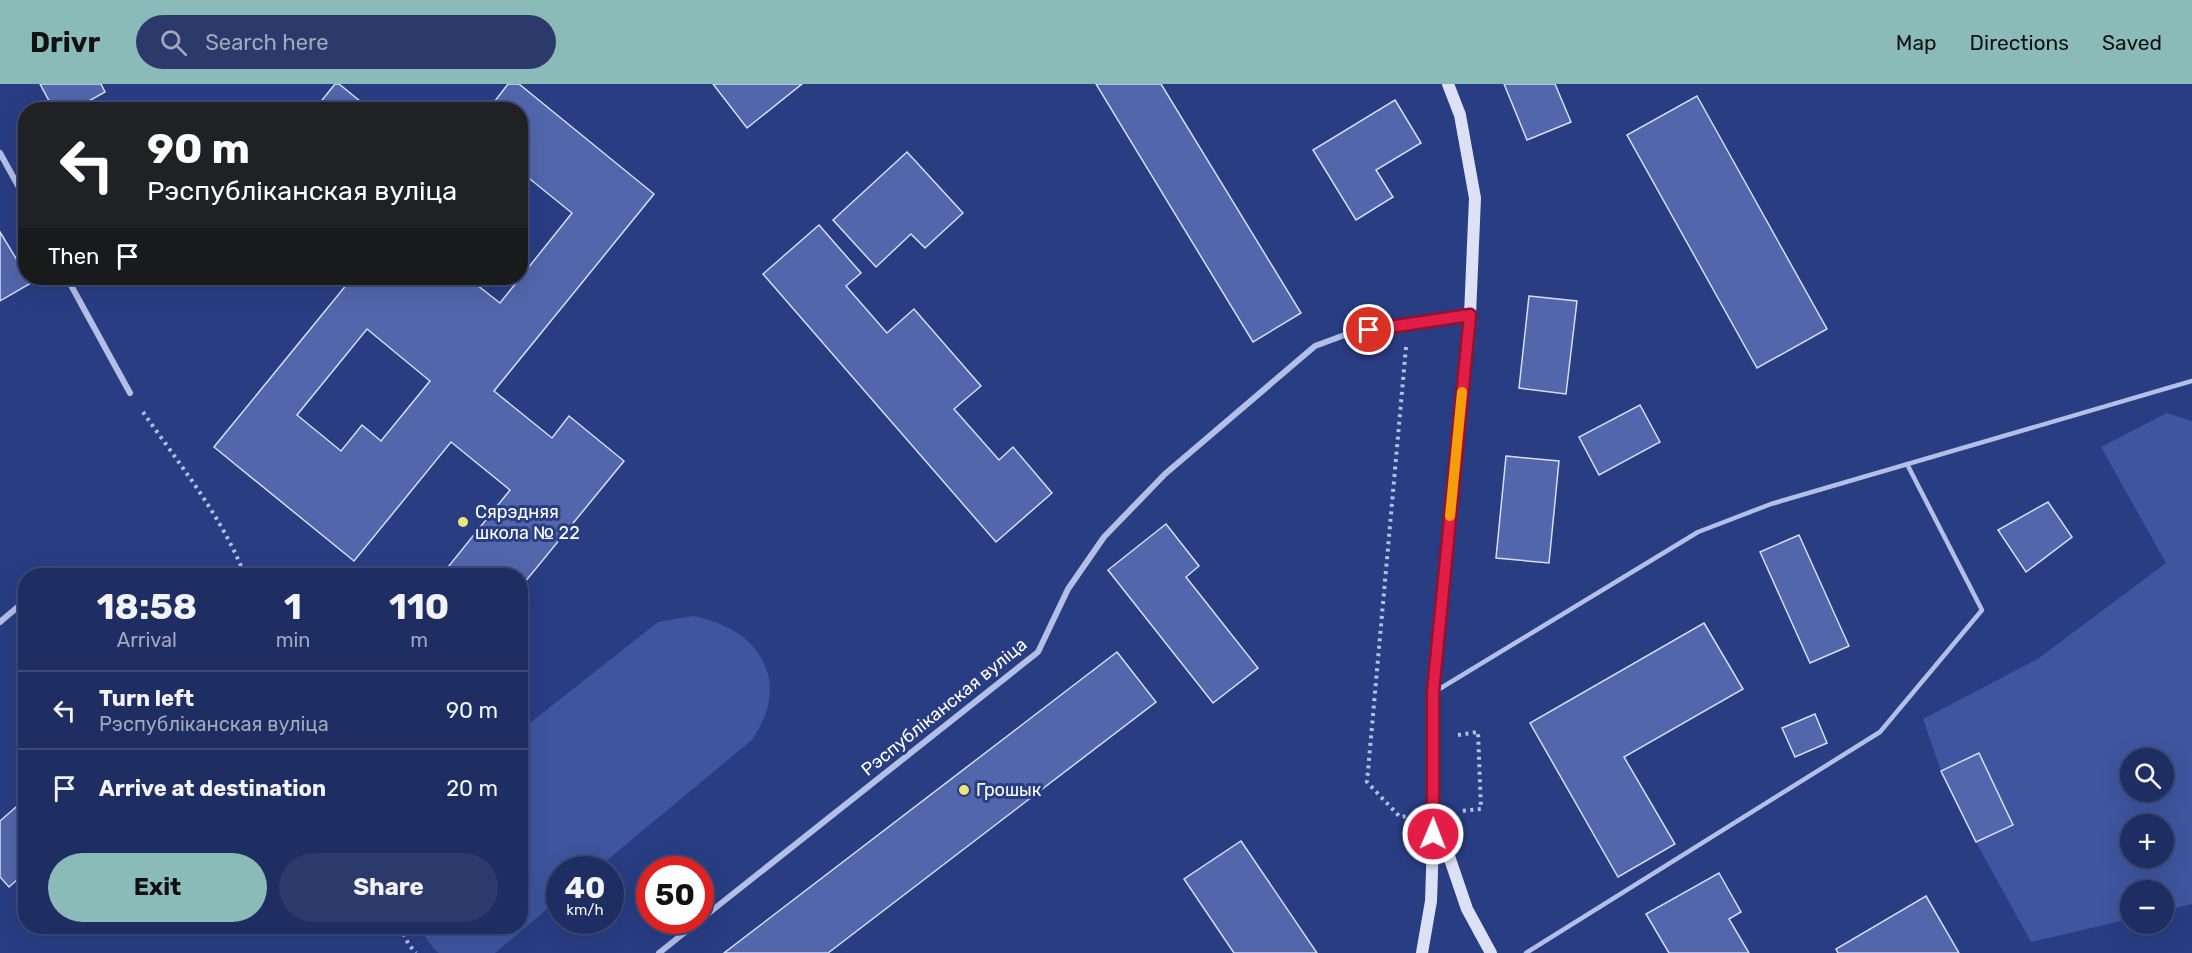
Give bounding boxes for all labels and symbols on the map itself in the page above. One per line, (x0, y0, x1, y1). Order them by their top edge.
pin (1343, 304, 1394, 355)
place label: Сярэдняя школа № 22 (475, 501, 580, 544)
marker: Сярэдняя школа № 22 (456, 515, 470, 529)
street label: Рэспубліканская вуліца (857, 633, 1031, 781)
place label: Грошык (976, 779, 1042, 801)
marker: Грошык (957, 783, 971, 797)
position arrow (1401, 802, 1465, 866)
speed limit sign: 50 (636, 856, 714, 934)

